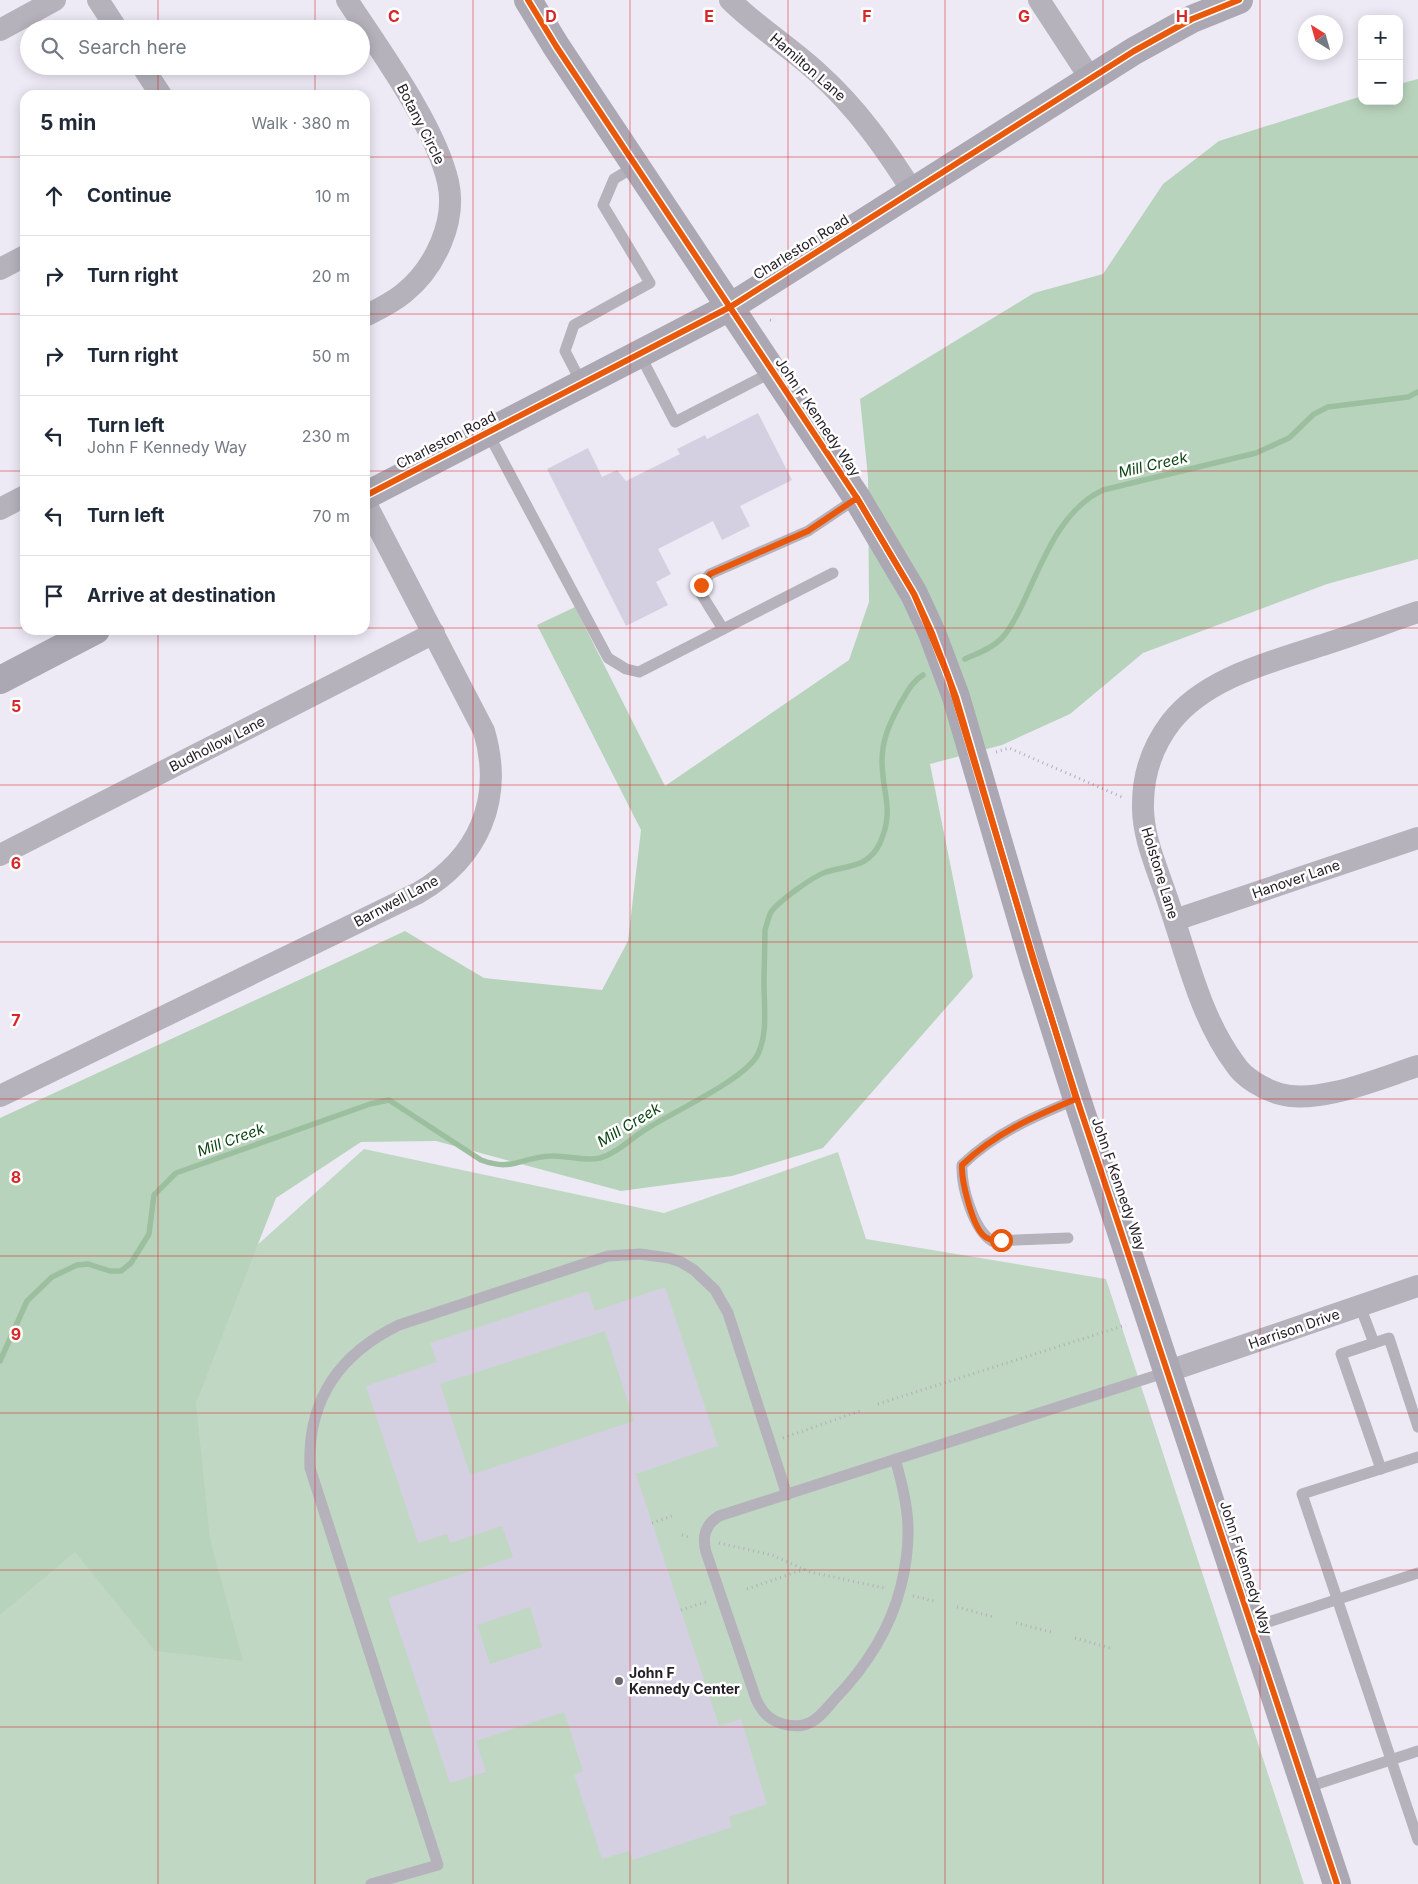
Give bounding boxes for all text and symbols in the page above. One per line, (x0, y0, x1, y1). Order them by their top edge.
text: C (388, 6, 400, 26)
text: D (545, 6, 557, 26)
text: E (704, 6, 714, 26)
text: F (862, 6, 872, 26)
text: G (1018, 6, 1030, 26)
text: H (1176, 6, 1188, 26)
north arrow (1298, 15, 1343, 60)
map controls (1358, 15, 1403, 105)
button: + (1358, 15, 1403, 60)
search box (20, 20, 370, 75)
street label: Hamilton Lane (767, 29, 850, 104)
icon: search (38, 34, 66, 62)
text: Search here (78, 36, 187, 59)
button: − (1358, 60, 1403, 105)
street label: Botany Circle (394, 81, 449, 167)
text: 5 min (40, 110, 96, 135)
text: Walk · 380 m (251, 113, 350, 133)
icon: ahead (40, 182, 68, 210)
text: Continue (87, 184, 172, 207)
text: 10 m (315, 186, 350, 206)
street label: Charleston Road (750, 210, 852, 283)
icon: right (40, 262, 68, 290)
text: Turn right (87, 264, 178, 287)
text: 20 m (312, 266, 350, 286)
icon: right (40, 342, 68, 370)
text: Turn right (87, 344, 178, 367)
text: 50 m (312, 346, 350, 366)
street label: John F Kennedy Way (772, 354, 865, 480)
street label: Charleston Road (393, 407, 498, 472)
text: Turn left (87, 414, 165, 437)
icon: left (40, 422, 68, 450)
text: 230 m (302, 426, 350, 446)
text: John F Kennedy Way (87, 437, 247, 457)
water label: Mill Creek (1116, 447, 1190, 482)
icon: left (40, 502, 68, 530)
text: Turn left (87, 504, 165, 527)
text: 70 m (313, 506, 350, 526)
route end (690, 574, 713, 597)
icon: arrive (40, 582, 68, 610)
text: Arrive at destination (87, 584, 276, 607)
text: 5 (11, 696, 21, 716)
street label: Budhollow Lane (166, 712, 268, 775)
street label: Holstone Lane (1138, 825, 1182, 921)
text: 6 (11, 853, 21, 873)
street label: Hanover Lane (1250, 856, 1342, 902)
street label: Barnwell Lane (351, 871, 441, 930)
text: 7 (11, 1010, 21, 1030)
water label: Mill Creek (594, 1098, 665, 1151)
street label: John F Kennedy Way (1089, 1115, 1150, 1253)
water label: Mill Creek (194, 1118, 268, 1161)
text: 8 (11, 1167, 21, 1187)
route start (990, 1229, 1013, 1252)
street label: Harrison Drive (1246, 1305, 1342, 1352)
text: 9 (11, 1324, 21, 1344)
street label: John F Kennedy Way (1217, 1499, 1276, 1637)
place label: John F Kennedy Center (629, 1664, 740, 1697)
marker: John F Kennedy Center (613, 1675, 625, 1687)

